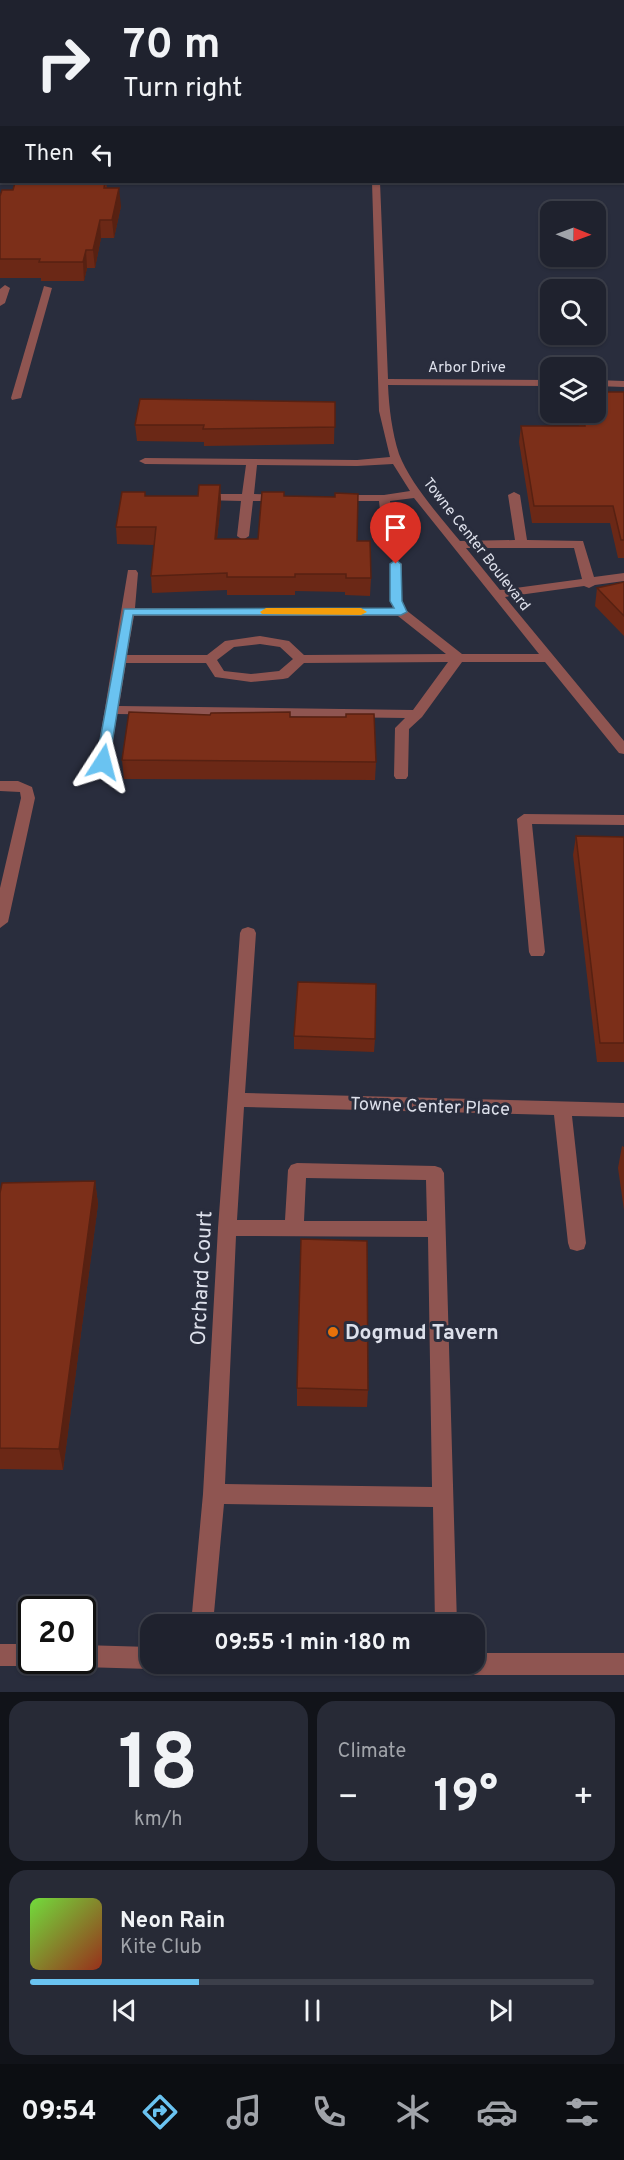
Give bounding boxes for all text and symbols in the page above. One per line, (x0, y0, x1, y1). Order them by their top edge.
text: 70 m (123, 20, 221, 73)
icon: right (24, 24, 102, 102)
text: Turn right (123, 72, 242, 106)
icon: left (86, 138, 119, 171)
text: Then (24, 141, 74, 168)
north arrow (540, 201, 606, 267)
map controls (540, 201, 606, 423)
button: search (540, 279, 606, 345)
button: layers (540, 357, 606, 423)
street label: Arbor Drive (428, 359, 506, 378)
street label: Towne Center Boulevard (418, 475, 534, 615)
pin (370, 502, 421, 564)
icon: arrive (379, 511, 412, 544)
position arrow (71, 730, 135, 794)
street label: Towne Center Place (350, 1093, 510, 1122)
street label: Orchard Court (185, 1210, 220, 1346)
place label: Dogmud Tavern (345, 1320, 499, 1347)
marker: Dogmud Tavern (326, 1325, 340, 1339)
speed limit sign: 20 (18, 1596, 96, 1674)
text: 09:55 · 1 min · 180 m (214, 1630, 411, 1657)
text: 18 (118, 1718, 198, 1817)
text: Climate (338, 1739, 406, 1765)
text: 19° (434, 1770, 498, 1827)
text: − (338, 1778, 359, 1820)
text: + (573, 1778, 594, 1820)
text: km/h (134, 1807, 183, 1833)
text: Neon Rain (120, 1908, 225, 1935)
text: Kite Club (120, 1935, 202, 1961)
icon: previous (108, 1994, 141, 2027)
icon: pause (296, 1994, 329, 2027)
icon: next (484, 1994, 517, 2027)
icon: directions (139, 2091, 181, 2133)
icon: music (223, 2091, 265, 2133)
icon: phone (308, 2091, 350, 2133)
icon: climate (392, 2091, 434, 2133)
icon: car (476, 2091, 518, 2133)
icon: filters (561, 2091, 603, 2133)
text: 09:54 (21, 2095, 96, 2129)

